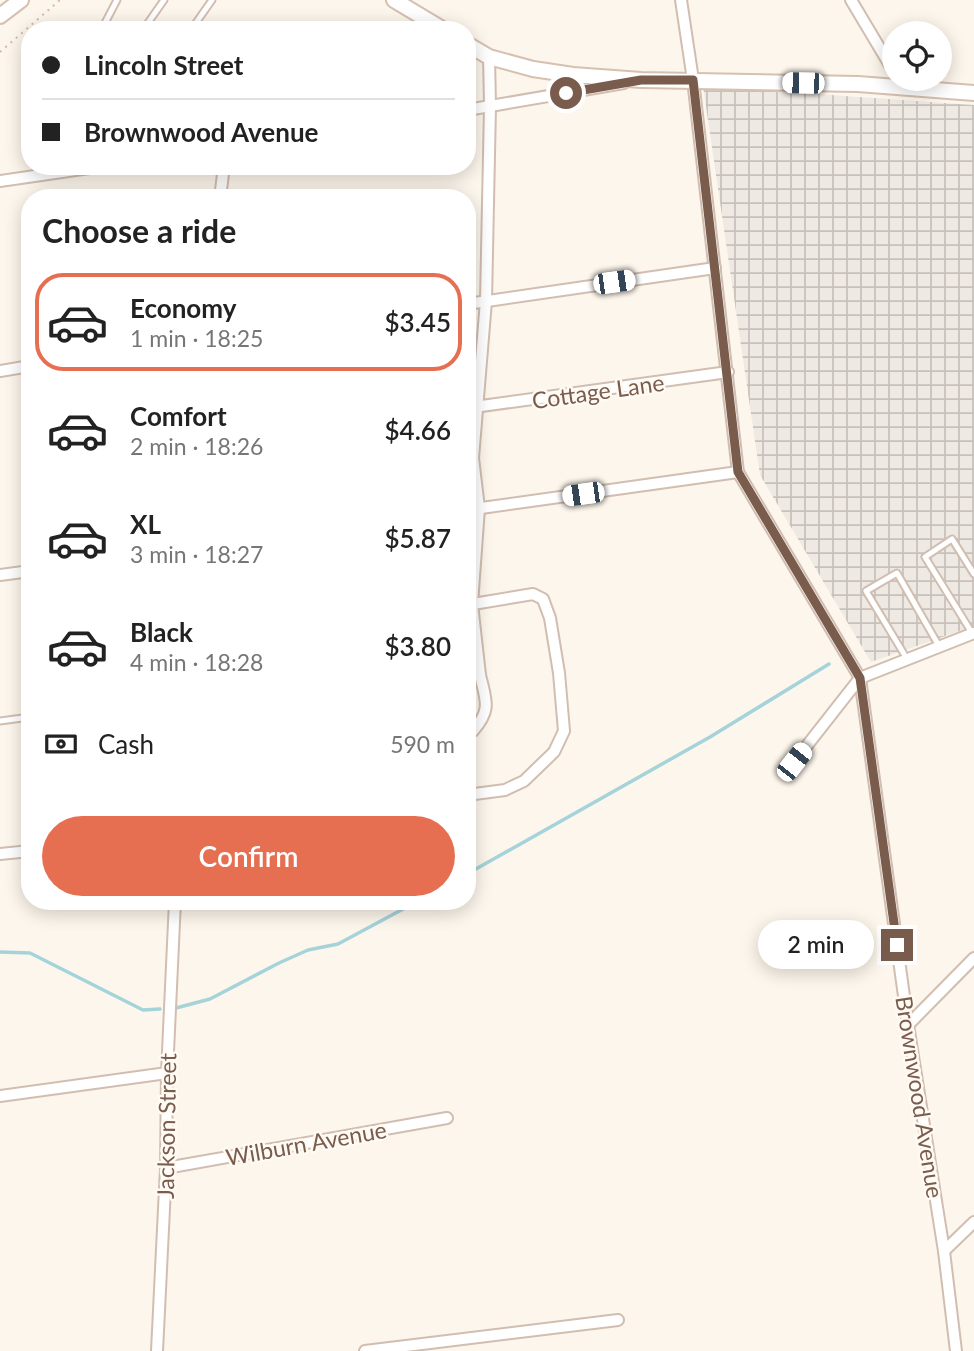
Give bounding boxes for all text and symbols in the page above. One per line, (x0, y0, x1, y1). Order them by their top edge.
map controls (882, 21, 952, 91)
button: locate (882, 21, 952, 91)
text: Lincoln Street (84, 49, 243, 81)
car (782, 72, 825, 94)
route start (550, 77, 582, 109)
text: Brownwood Avenue (84, 116, 318, 148)
text: Choose a ride (42, 211, 236, 250)
car (592, 269, 637, 295)
icon: car (46, 291, 109, 354)
text: Economy (130, 292, 236, 324)
text: $3.45 (385, 306, 451, 338)
text: 1 min · 18:25 (130, 324, 263, 352)
street label: Cottage Lane (530, 368, 666, 414)
icon: car (46, 399, 109, 462)
text: Comfort (130, 400, 227, 432)
text: $4.66 (385, 414, 451, 446)
text: 2 min · 18:26 (130, 432, 263, 460)
car (561, 481, 606, 507)
icon: car (46, 507, 109, 570)
text: XL (130, 508, 161, 540)
text: $5.87 (385, 522, 451, 554)
text: 3 min · 18:27 (130, 540, 263, 568)
icon: car (46, 615, 109, 678)
text: Black (130, 616, 193, 648)
text: $3.80 (385, 630, 451, 662)
text: 4 min · 18:28 (130, 648, 263, 676)
icon: cash (42, 725, 80, 763)
text: Cash (98, 728, 154, 760)
text: 590 m (390, 730, 455, 758)
car (773, 739, 816, 785)
button: Confirm (42, 816, 455, 896)
callout: 2 min (757, 920, 872, 970)
route end (881, 929, 913, 961)
text: 2 min (788, 930, 844, 958)
street label: Brownwood Avenue (890, 994, 950, 1200)
street label: Jackson Street (151, 1052, 181, 1199)
street label: Wilburn Avenue (223, 1115, 389, 1171)

